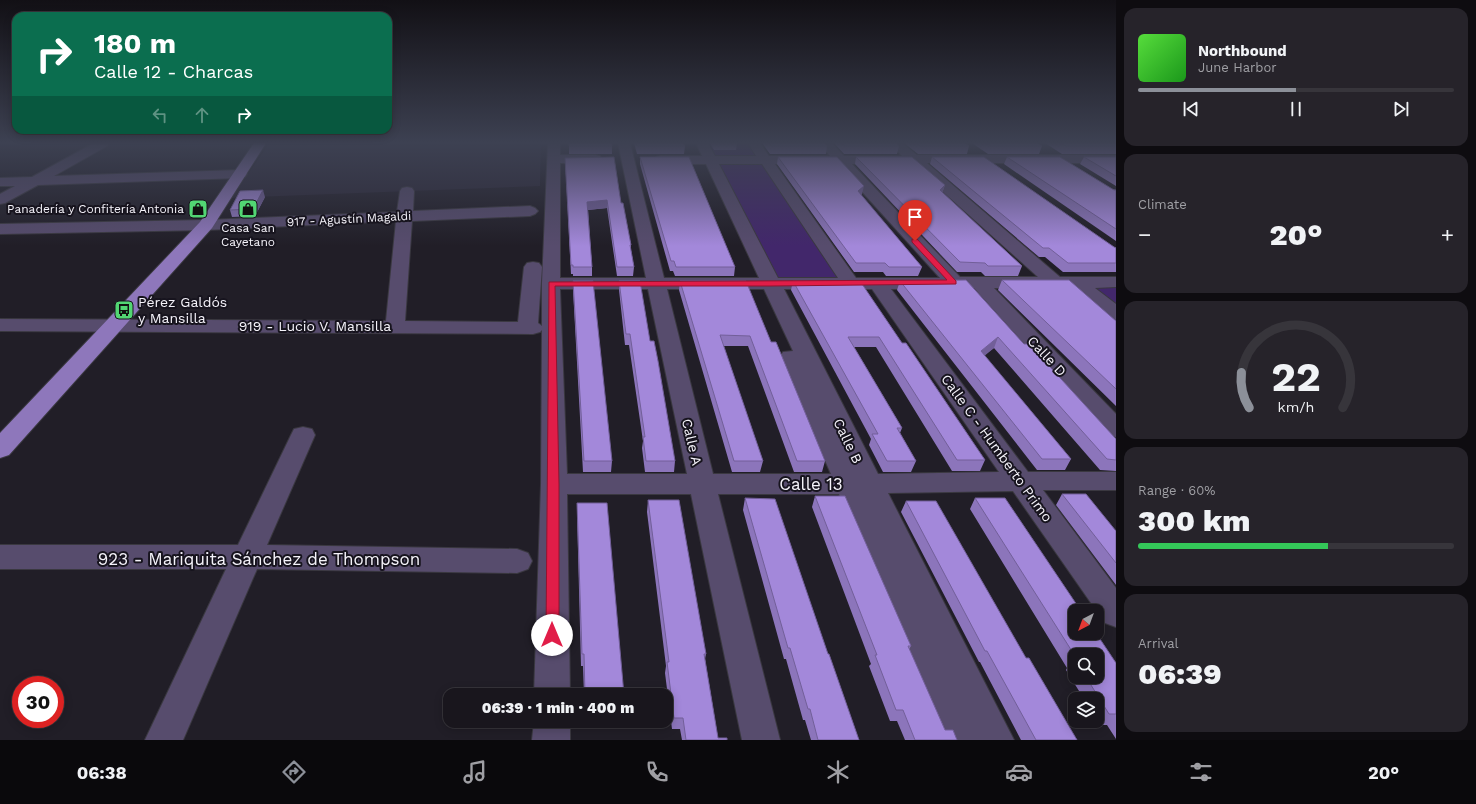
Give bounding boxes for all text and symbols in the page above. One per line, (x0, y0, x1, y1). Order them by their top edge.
text: 180 m (94, 27, 176, 60)
icon: right (28, 28, 80, 80)
text: Northbound (1198, 42, 1287, 60)
text: June Harbor (1198, 60, 1277, 75)
text: Calle 12 - Charcas (94, 61, 253, 82)
icon: previous (1180, 98, 1202, 120)
icon: pause (1285, 98, 1307, 120)
icon: next (1390, 98, 1412, 120)
icon: left (149, 104, 171, 126)
icon: ahead (191, 104, 213, 126)
icon: right (233, 104, 255, 126)
text: Climate (1138, 197, 1187, 212)
shop icon: Panadería y Confitería Antonia (187, 198, 209, 220)
shop icon: Casa San Cayetano (237, 198, 259, 220)
pin (898, 200, 932, 241)
place label: Panadería y Confitería Antonia (7, 202, 184, 216)
icon: arrive (904, 206, 926, 228)
street label: 917 - Agustín Magaldi (286, 209, 412, 229)
text: 20° (1270, 217, 1322, 252)
place label: Casa San Cayetano (221, 221, 275, 249)
text: − (1138, 222, 1151, 247)
text: + (1441, 222, 1454, 247)
place label: Pérez Galdós y Mansilla (138, 294, 227, 326)
bus stop icon: Pérez Galdós y Mansilla (113, 299, 135, 321)
street label: 919 - Lucio V. Mansilla (239, 318, 391, 334)
street label: Calle D (1024, 333, 1070, 379)
text: 22 (1271, 352, 1321, 401)
street label: Calle C - Humberto Primo (938, 371, 1056, 525)
text: km/h (1278, 399, 1314, 415)
street label: Calle B (830, 416, 866, 466)
street label: Calle A (679, 417, 705, 467)
street label: Calle 13 (779, 474, 843, 494)
text: Range · 60% (1138, 483, 1215, 498)
text: 300 km (1138, 503, 1250, 538)
street label: 923 - Mariquita Sánchez de Thompson (98, 549, 420, 569)
north arrow (1068, 604, 1104, 640)
map controls (1068, 604, 1104, 728)
position arrow (531, 614, 573, 656)
text: Arrival (1138, 636, 1179, 651)
button: search (1068, 648, 1104, 684)
text: 06:39 (1138, 656, 1222, 691)
speed limit sign: 30 (12, 676, 64, 728)
button: layers (1068, 692, 1104, 728)
text: 06:39 · 1 min · 400 m (482, 699, 634, 717)
icon: directions (280, 758, 308, 786)
icon: music (461, 758, 489, 786)
icon: phone (643, 758, 671, 786)
icon: climate (824, 758, 852, 786)
icon: car (1005, 758, 1033, 786)
icon: filters (1187, 758, 1215, 786)
text: 06:38 (77, 762, 127, 783)
text: 20° (1368, 762, 1399, 783)

